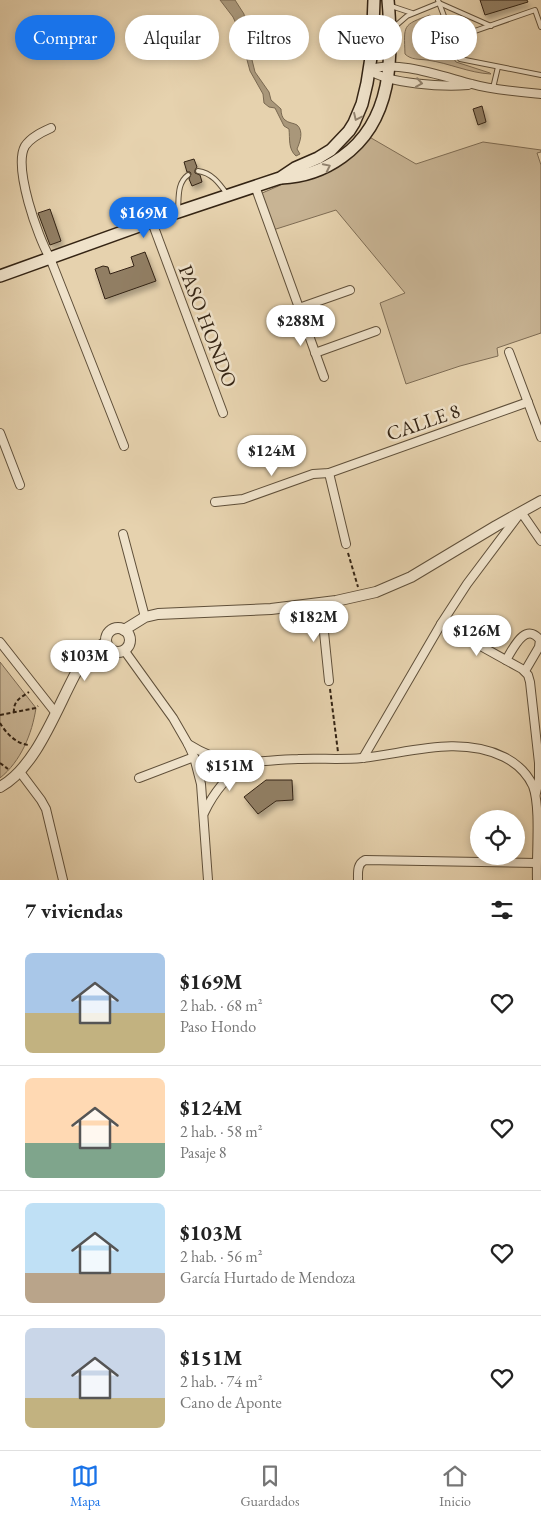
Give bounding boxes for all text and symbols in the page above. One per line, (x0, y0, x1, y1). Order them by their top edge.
chip: Comprar (15, 15, 115, 60)
chip: Alquilar (125, 15, 219, 60)
chip: Filtros (229, 15, 309, 60)
chip: Nuevo (319, 15, 402, 60)
chip: Piso (412, 15, 477, 60)
one-way arrow (416, 77, 424, 88)
one-way arrow (352, 112, 363, 121)
one-way arrow (321, 163, 330, 173)
pin: $169M (109, 196, 179, 239)
text: $169M (120, 202, 168, 223)
street label: PASO HONDO (173, 261, 243, 391)
pin: $288M (266, 304, 336, 347)
text: $288M (277, 310, 325, 331)
street label: CALLE 8 (383, 397, 463, 447)
pin: $124M (237, 434, 307, 477)
text: $124M (248, 440, 296, 461)
pin: $182M (279, 600, 349, 643)
text: $182M (290, 606, 338, 627)
pin: $126M (442, 614, 512, 657)
text: $126M (453, 620, 501, 641)
pin: $103M (50, 640, 120, 682)
text: $103M (61, 645, 109, 666)
pin: $151M (195, 750, 265, 792)
text: $151M (206, 755, 254, 776)
map controls (470, 810, 525, 865)
button: locate (470, 810, 525, 865)
icon: filters (488, 896, 516, 924)
text: 7 viviendas (25, 897, 123, 924)
text: $169M (180, 968, 242, 995)
icon: home (65, 973, 125, 1033)
icon: heart (488, 989, 516, 1017)
text: 2 hab. · 68 m² (180, 995, 262, 1016)
text: Paso Hondo (180, 1016, 256, 1037)
text: $124M (180, 1094, 242, 1121)
icon: home (65, 1098, 125, 1158)
icon: heart (488, 1114, 516, 1142)
text: 2 hab. · 58 m² (180, 1121, 262, 1142)
text: Pasaje 8 (180, 1142, 227, 1163)
text: $103M (180, 1219, 242, 1246)
icon: home (65, 1223, 125, 1283)
icon: heart (488, 1239, 516, 1267)
text: 2 hab. · 56 m² (180, 1246, 262, 1267)
text: García Hurtado de Mendoza (180, 1267, 355, 1288)
text: $151M (180, 1344, 242, 1371)
icon: home (65, 1348, 125, 1408)
icon: heart (488, 1364, 516, 1392)
text: 2 hab. · 74 m² (180, 1371, 262, 1392)
text: Cano de Aponte (180, 1392, 282, 1413)
tab: Mapa (70, 1462, 100, 1510)
tab: Guardados (240, 1462, 299, 1510)
tab: Inicio (439, 1462, 471, 1510)

